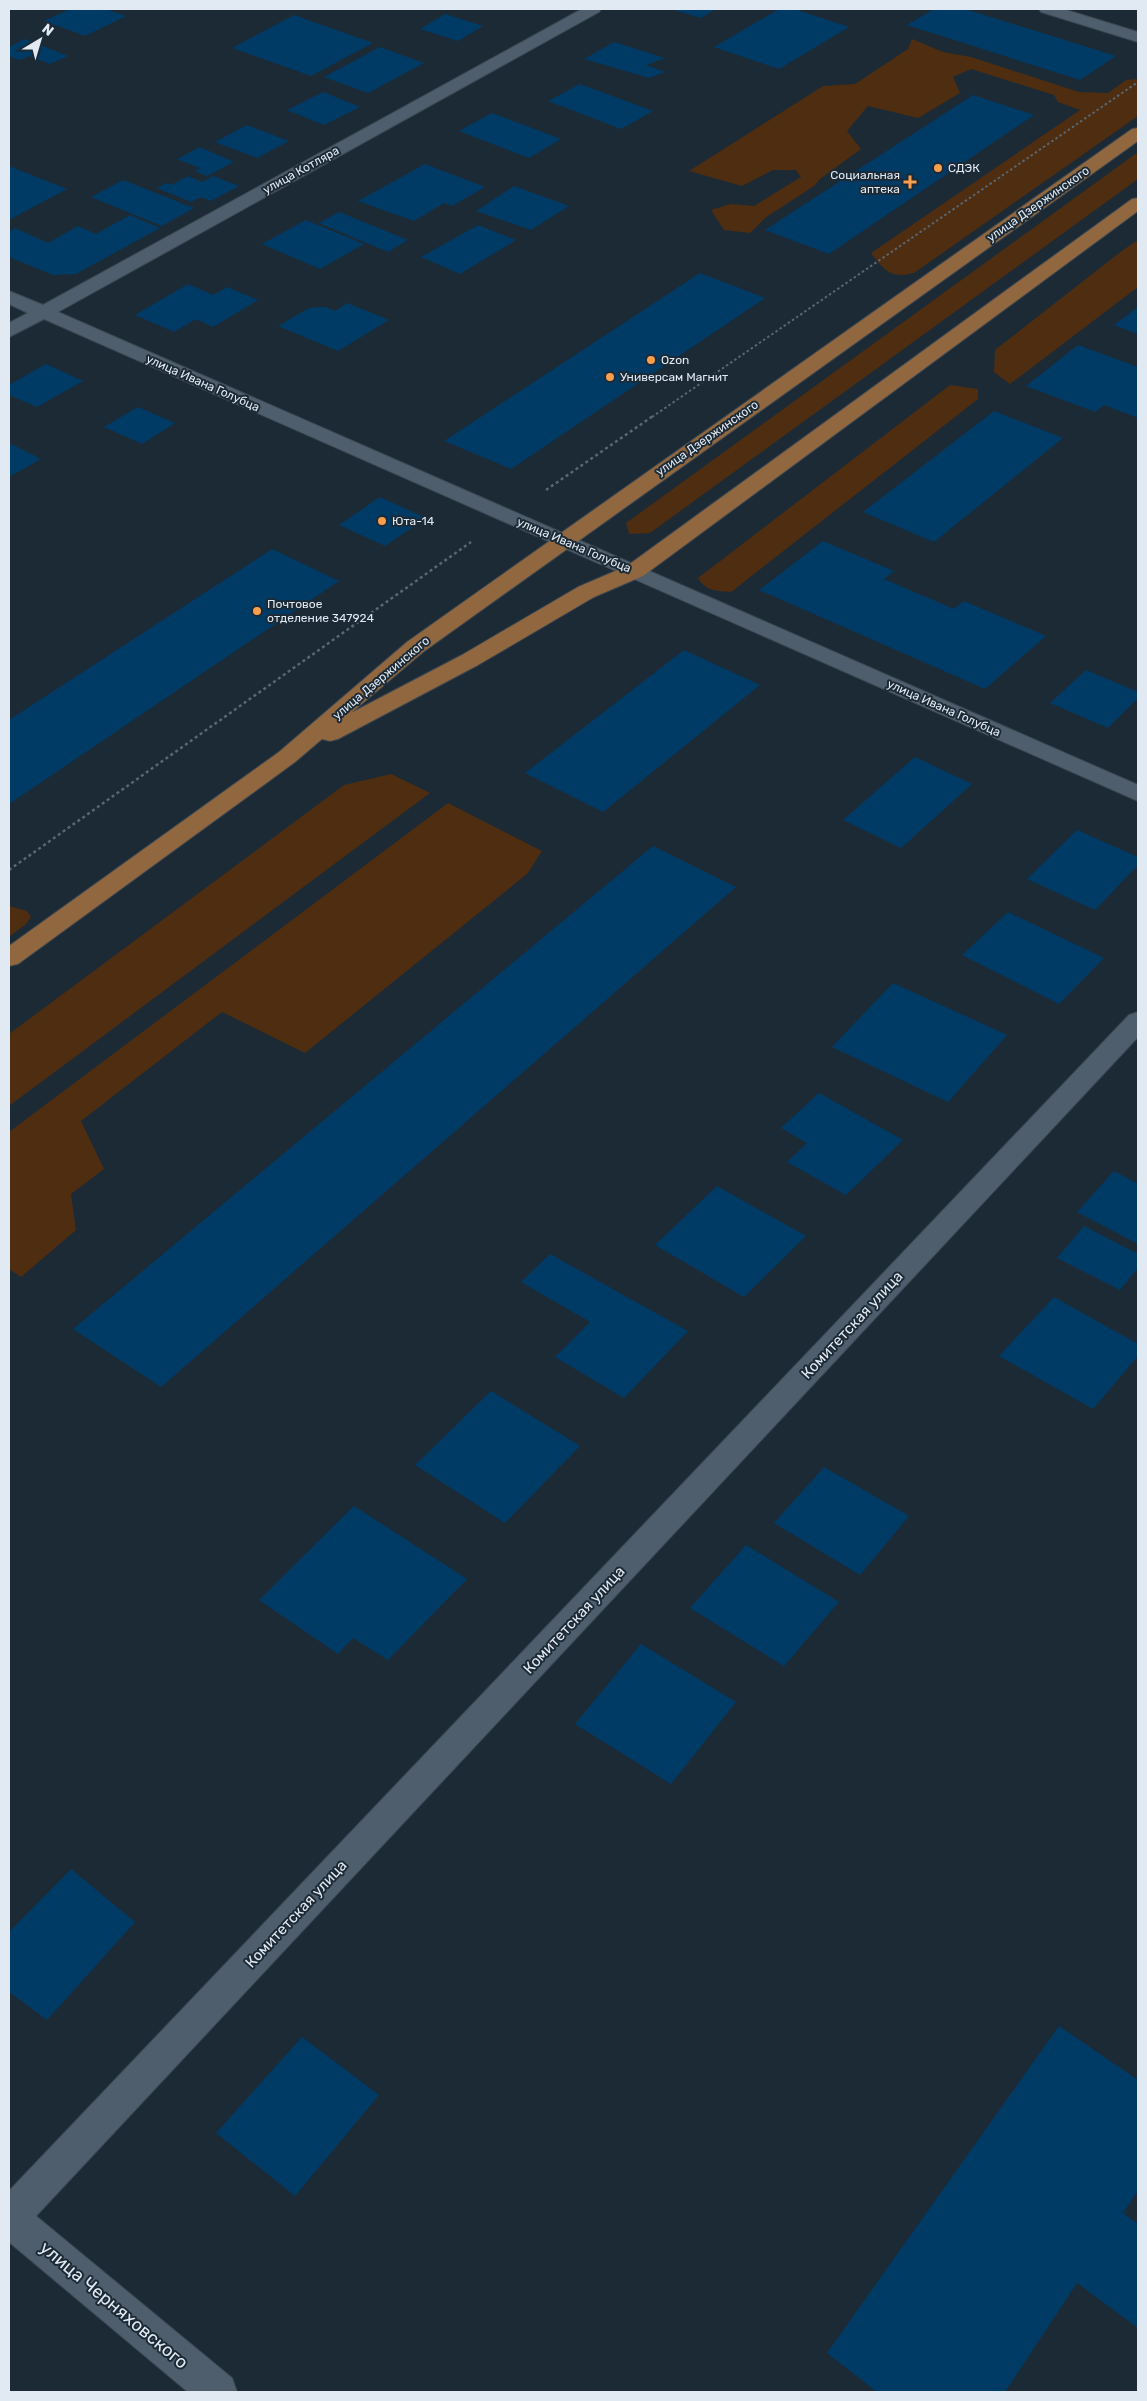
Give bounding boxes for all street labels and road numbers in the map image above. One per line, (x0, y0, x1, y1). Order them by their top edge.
street label: улица Котляра (260, 143, 342, 197)
street label: улица Дзержинского (984, 163, 1092, 245)
street label: улица Ивана Голубца (144, 352, 262, 414)
street label: улица Дзержинского (653, 397, 761, 479)
street label: улица Ивана Голубца (515, 515, 633, 575)
street label: улица Дзержинского (330, 633, 432, 722)
street label: улица Ивана Голубца (885, 677, 1003, 739)
street label: Комитетская улица (798, 1267, 906, 1383)
street label: Комитетская улица (520, 1562, 628, 1678)
street label: Комитетская улица (242, 1856, 350, 1972)
street label: улица Черняховского (35, 2236, 193, 2374)

